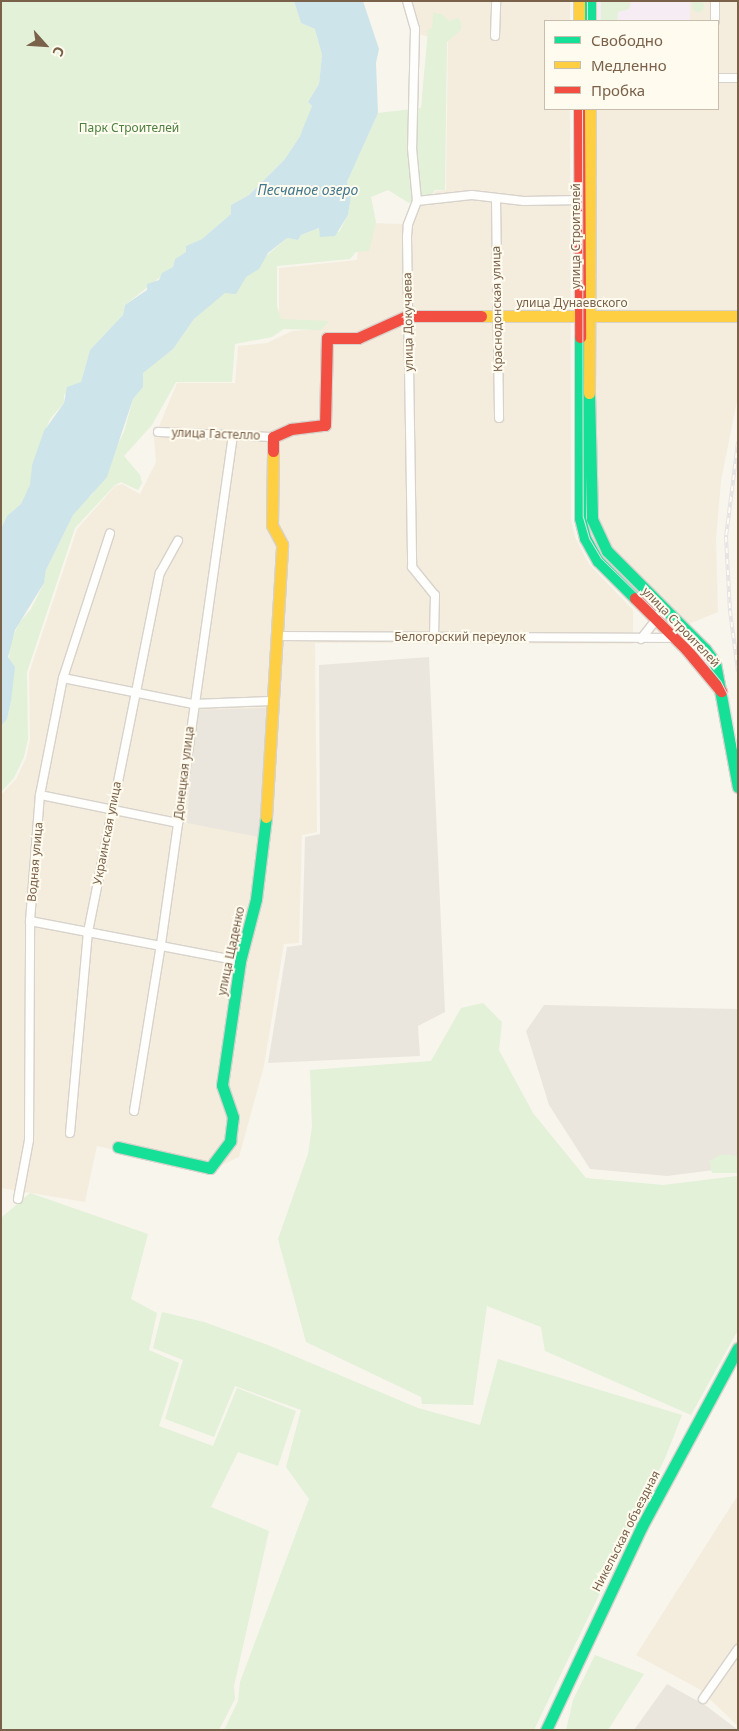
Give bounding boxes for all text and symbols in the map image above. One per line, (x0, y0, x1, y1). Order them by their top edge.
north arrow (20, 20, 70, 70)
legend (544, 20, 719, 110)
text: Свободно (591, 30, 663, 50)
text: С (48, 44, 69, 60)
text: Медленно (591, 55, 667, 75)
text: Пробка (591, 80, 645, 100)
park label: Парк Строителей (79, 121, 179, 135)
water label: Песчаное озеро (258, 182, 358, 198)
street label: улица Строителей (569, 183, 583, 289)
street label: Краснодонская улица (489, 246, 505, 372)
street label: улица Докучаева (400, 272, 416, 372)
street label: улица Дунаевского (516, 296, 628, 310)
street label: улица Гастелло (171, 425, 261, 443)
street label: улица Строителей (639, 584, 723, 670)
street label: Белогорский переулок (394, 630, 526, 644)
street label: Донецкая улица (171, 725, 197, 821)
street label: Украинская улица (90, 780, 124, 886)
street label: Водная улица (24, 821, 46, 903)
street label: улица Щаденко (215, 905, 247, 997)
street label: Никельская объездная (589, 1468, 663, 1594)

